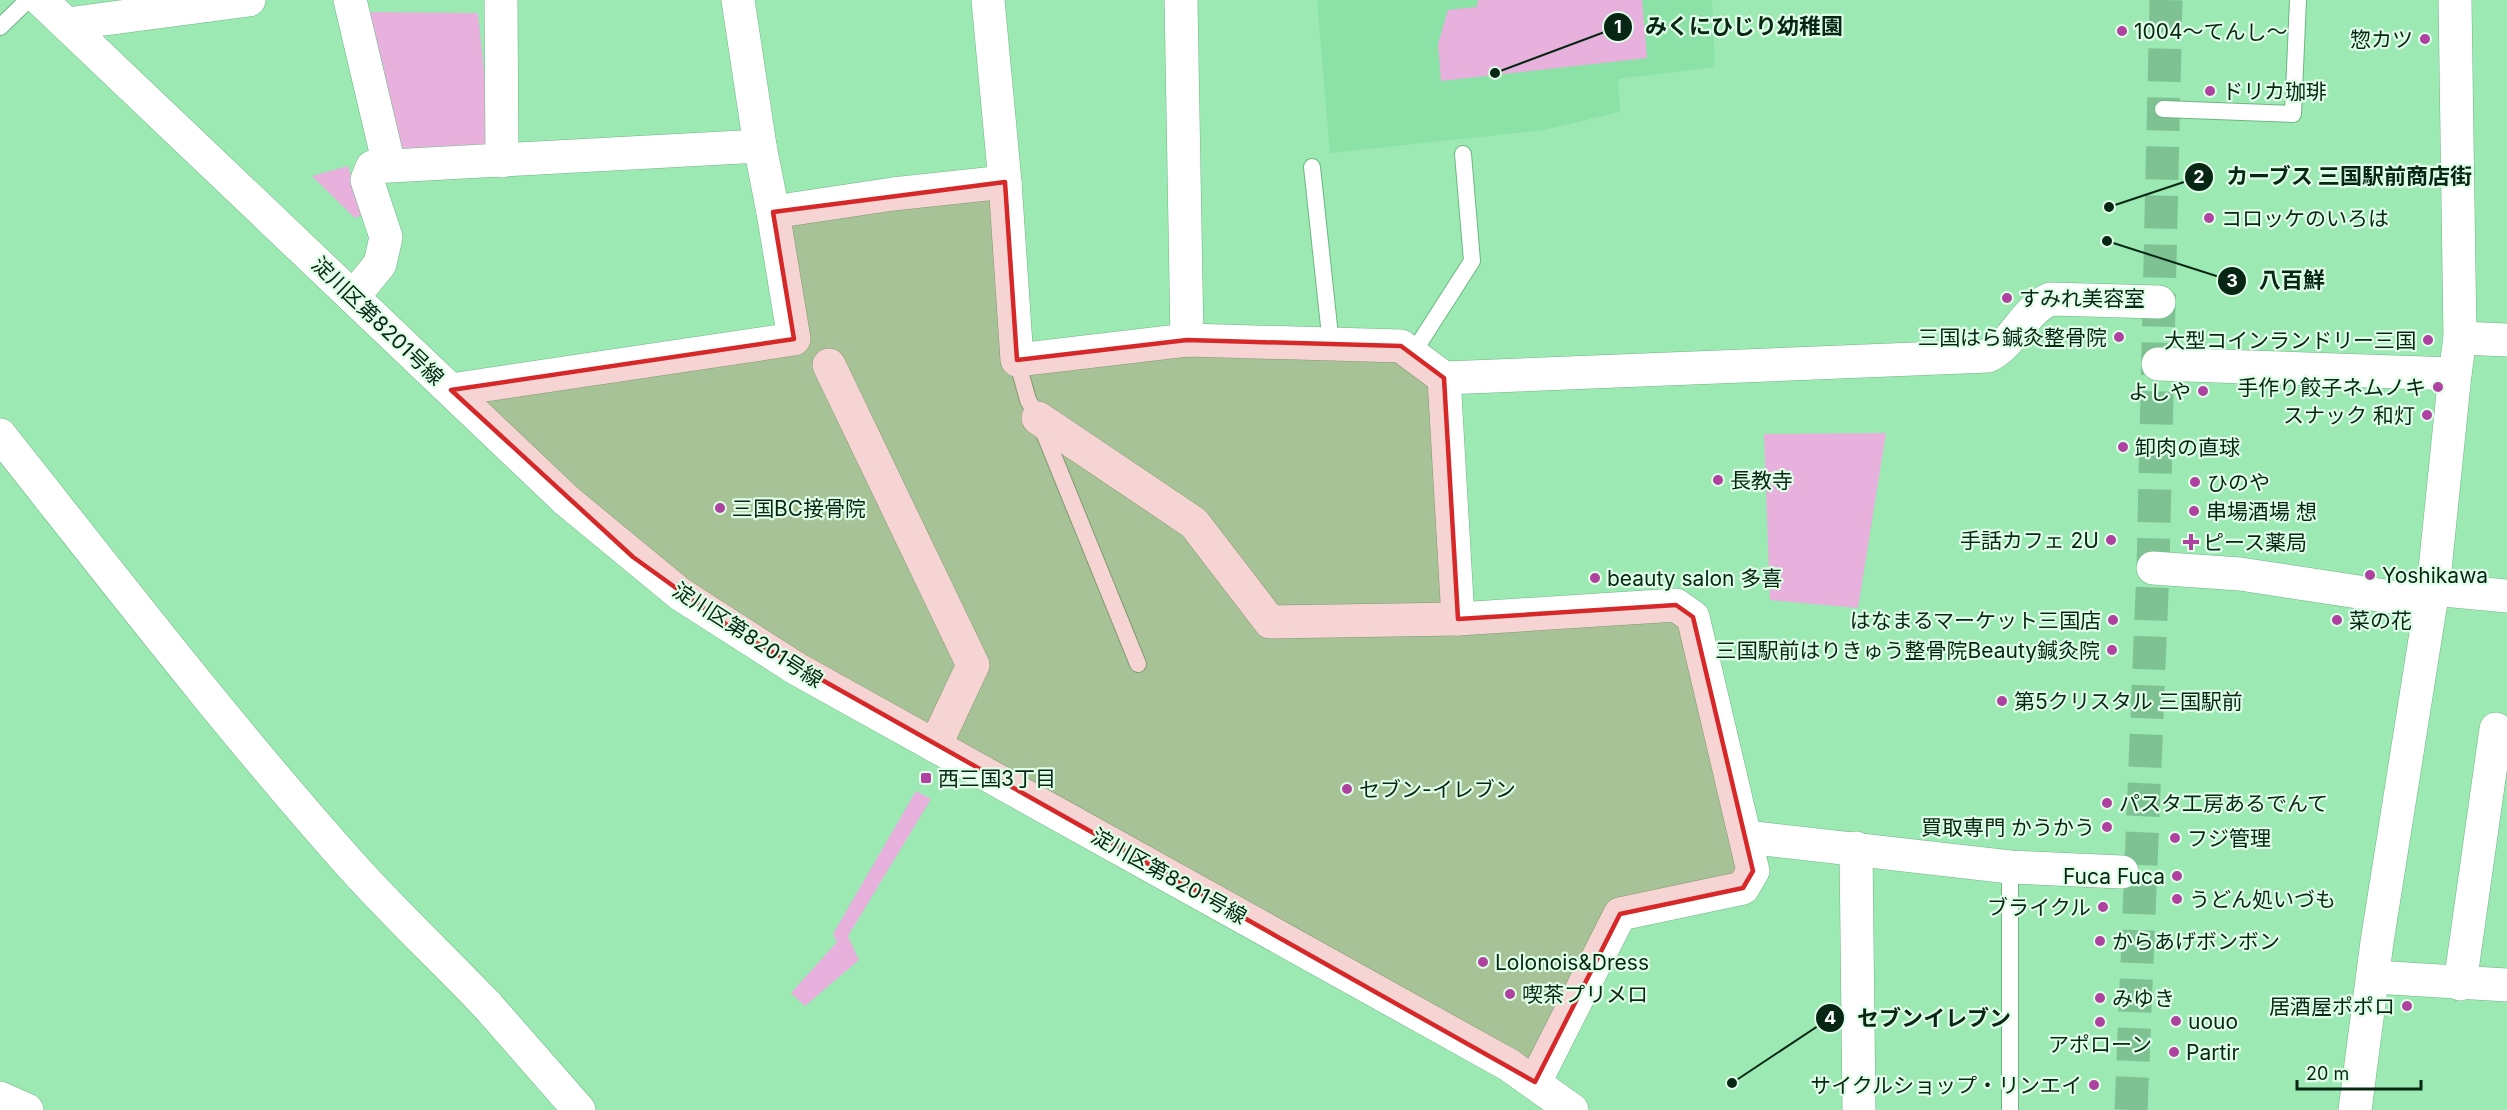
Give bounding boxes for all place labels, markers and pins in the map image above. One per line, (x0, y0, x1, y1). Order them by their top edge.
callout: みくにひじり幼稚園 (1603, 7, 1855, 47)
place label: 1004〜てんし〜 (2134, 19, 2288, 44)
marker: 1004〜てんし〜 (2115, 24, 2129, 38)
place label: 惣カツ (2350, 27, 2413, 52)
marker: 惣カツ (2418, 32, 2432, 46)
place label: ドリカ珈琲 (2222, 79, 2327, 104)
marker: ドリカ珈琲 (2203, 84, 2217, 98)
callout: カーブス 三国駅前商店街 (2184, 157, 2485, 197)
place label: コロッケのいろは (2221, 206, 2389, 231)
marker: コロッケのいろは (2202, 211, 2216, 225)
callout: 八百鮮 (2217, 261, 2337, 301)
place label: すみれ美容室 (2019, 286, 2145, 311)
marker: すみれ美容室 (2000, 291, 2014, 305)
place label: 三国はら鍼灸整骨院 (1918, 325, 2107, 350)
place label: 大型コインランドリー三国 (2164, 328, 2416, 353)
marker: 三国はら鍼灸整骨院 (2112, 330, 2126, 344)
marker: 大型コインランドリー三国 (2421, 333, 2435, 347)
place label: 手作り餃子ネムノキ (2237, 375, 2426, 400)
place label: よしや (2128, 379, 2191, 404)
marker: 手作り餃子ネムノキ (2431, 380, 2445, 394)
marker: よしや (2196, 384, 2210, 398)
place label: スナック 和灯 (2283, 403, 2415, 428)
marker: スナック 和灯 (2420, 408, 2434, 422)
place label: 卸肉の直球 (2135, 435, 2240, 460)
marker: 卸肉の直球 (2116, 440, 2130, 454)
place label: 長教寺 (1730, 468, 1793, 493)
place label: ひのや (2207, 470, 2270, 495)
marker: 長教寺 (1711, 473, 1725, 487)
marker: ひのや (2188, 475, 2202, 489)
place label: 三国BC接骨院 (732, 496, 866, 521)
place label: 串場酒場 想 (2206, 499, 2317, 524)
marker: 三国BC接骨院 (713, 501, 727, 515)
marker: 串場酒場 想 (2187, 504, 2201, 518)
place label: 手話カフェ 2U (1960, 528, 2099, 553)
place label: ピース薬局 (2203, 530, 2307, 555)
marker: 手話カフェ 2U (2104, 533, 2118, 547)
marker: ピース薬局 (2184, 535, 2198, 549)
place label: Yoshikawa (2382, 563, 2488, 588)
place label: beauty salon 多喜 (1607, 566, 1782, 591)
marker: Yoshikawa (2363, 568, 2377, 582)
marker: beauty salon 多喜 (1588, 571, 1602, 585)
place label: はなまるマーケット三国店 (1850, 608, 2101, 633)
place label: 菜の花 (2349, 608, 2412, 633)
marker: はなまるマーケット三国店 (2106, 613, 2120, 627)
marker: 菜の花 (2330, 613, 2344, 627)
place label: 三国駅前はりきゅう整骨院Beauty鍼灸院 (1716, 638, 2100, 663)
marker: 三国駅前はりきゅう整骨院Beauty鍼灸院 (2105, 643, 2119, 657)
place label: 第5クリスタル 三国駅前 (2014, 689, 2243, 714)
marker: 第5クリスタル 三国駅前 (1995, 694, 2009, 708)
place label: 西三国3丁目 (938, 766, 1056, 791)
marker: 西三国3丁目 (919, 771, 933, 785)
place label: セブン-イレブン (1359, 777, 1516, 802)
marker: セブン-イレブン (1340, 782, 1354, 796)
place label: パスタ工房あるでんて (2119, 791, 2328, 816)
marker: パスタ工房あるでんて (2100, 796, 2114, 810)
place label: 買取専門 かうかう (1921, 815, 2095, 840)
marker: 買取専門 かうかう (2100, 820, 2114, 834)
place label: フジ管理 (2187, 826, 2271, 851)
marker: フジ管理 (2168, 831, 2182, 845)
place label: Fuca Fuca (2063, 864, 2165, 889)
marker: Fuca Fuca (2170, 869, 2184, 883)
place label: うどん処いづも (2189, 887, 2336, 912)
marker: うどん処いづも (2170, 892, 2184, 906)
place label: ブライクル (1987, 895, 2091, 920)
marker: ブライクル (2096, 900, 2110, 914)
place label: からあげボンボン (2112, 929, 2280, 954)
marker: からあげボンボン (2093, 934, 2107, 948)
place label: Lolonois&Dress (1495, 950, 1649, 975)
marker: Lolonois&Dress (1476, 955, 1490, 969)
place label: 喫茶プリメロ (1522, 982, 1648, 1007)
place label: みゆき (2112, 986, 2175, 1011)
marker: 喫茶プリメロ (1503, 987, 1517, 1001)
marker: みゆき (2093, 991, 2107, 1005)
place label: 居酒屋ポポロ (2269, 994, 2395, 1019)
callout: セブンイレブン (1815, 998, 2023, 1038)
marker: 居酒屋ポポロ (2400, 999, 2414, 1013)
place label: uouo (2188, 1009, 2238, 1034)
marker: uouo (2169, 1014, 2183, 1028)
marker: アポローン (2093, 1015, 2107, 1029)
place label: アポローン (2048, 1032, 2152, 1057)
place label: Partir (2186, 1040, 2239, 1065)
marker: Partir (2167, 1045, 2181, 1059)
place label: サイクルショップ・リンエイ (1810, 1073, 2082, 1098)
marker: サイクルショップ・リンエイ (2087, 1078, 2101, 1092)

